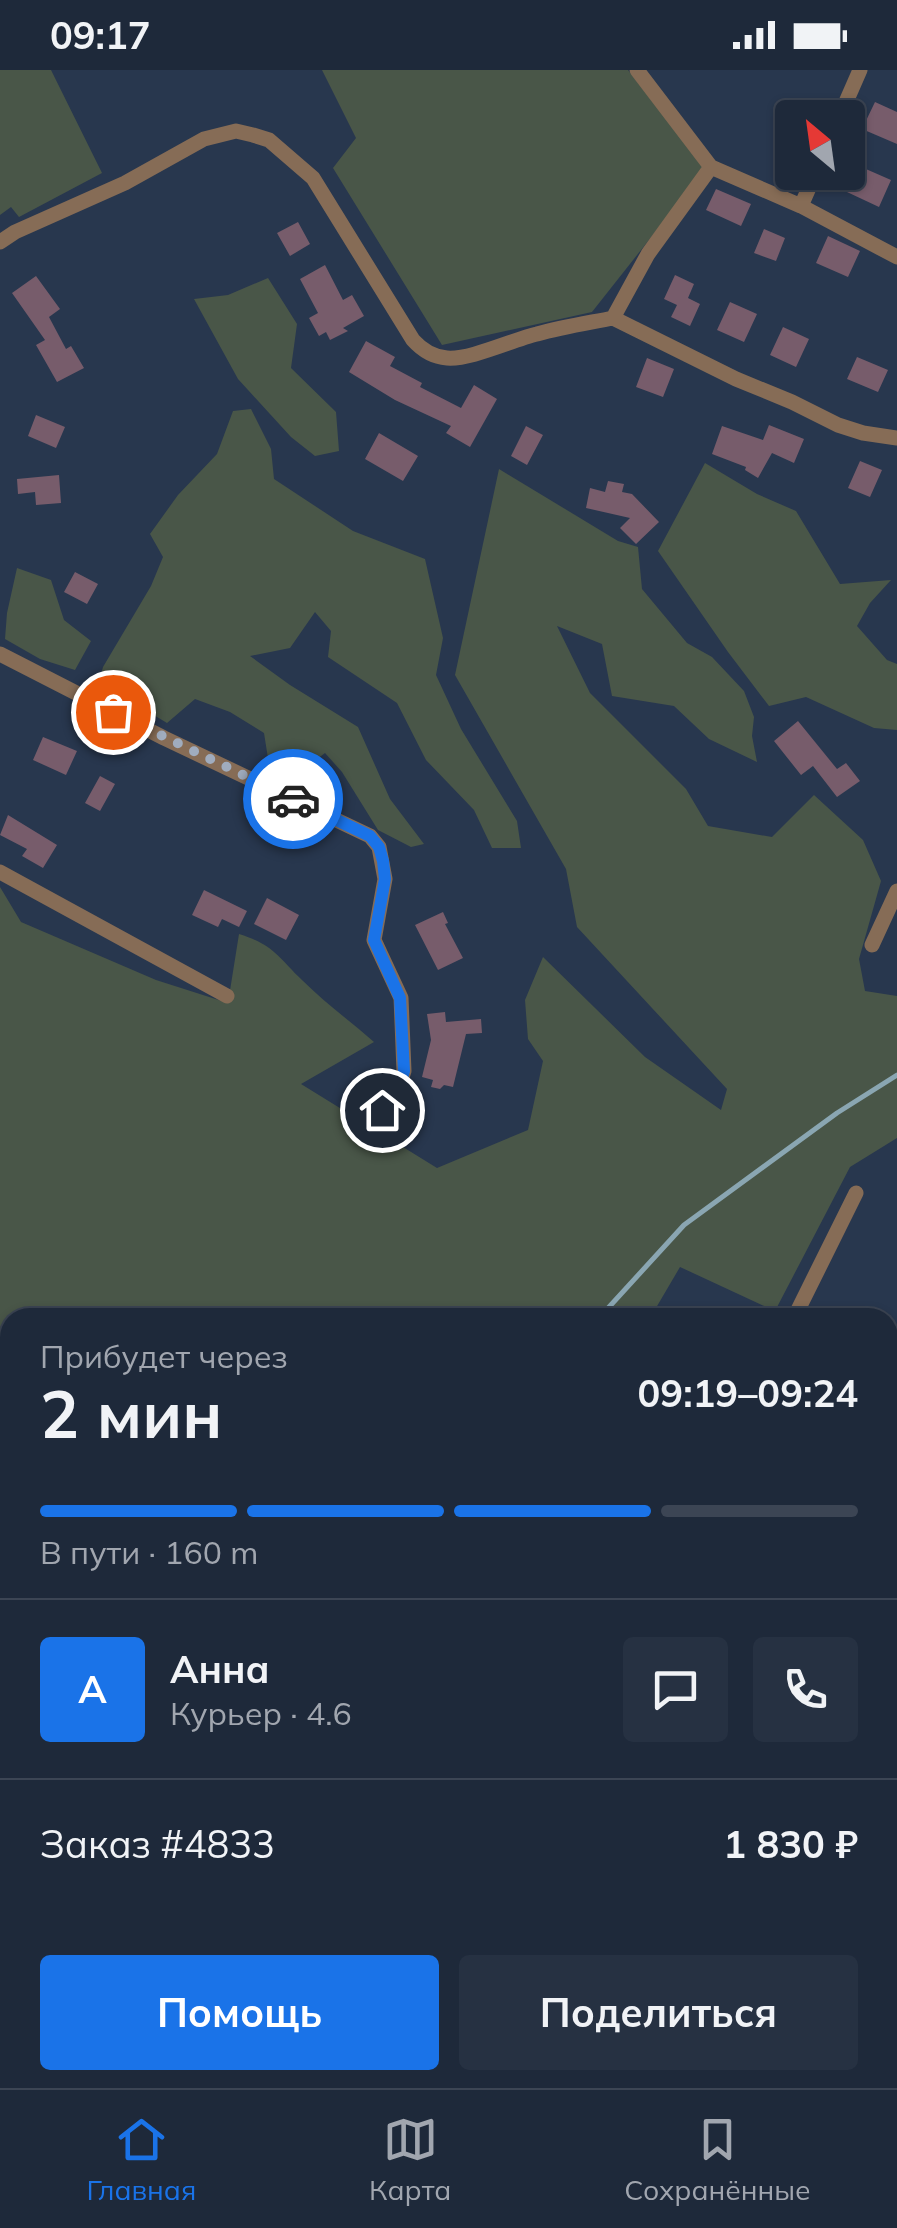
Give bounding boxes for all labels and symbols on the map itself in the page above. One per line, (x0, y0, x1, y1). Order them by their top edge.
north arrow (775, 100, 865, 190)
pin (71, 670, 156, 755)
courier (243, 749, 343, 849)
pin (340, 1068, 425, 1153)

